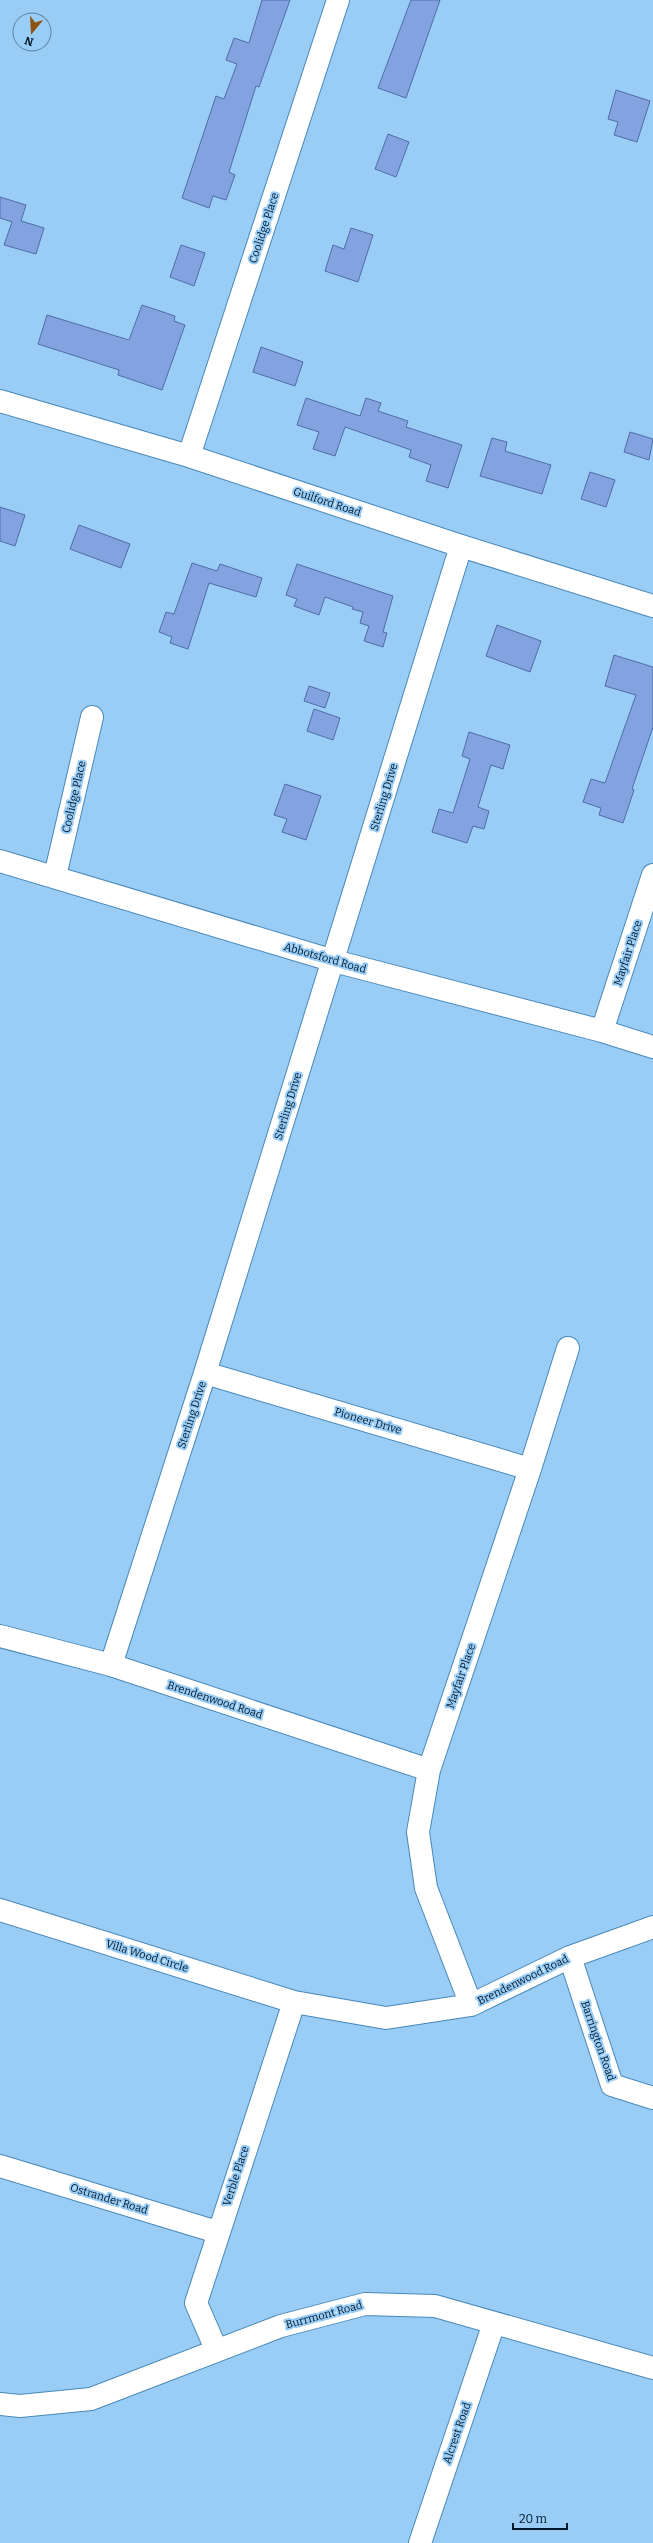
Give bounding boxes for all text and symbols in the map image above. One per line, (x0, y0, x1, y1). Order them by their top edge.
north arrow (12, 12, 52, 52)
text: N (23, 33, 35, 49)
street label: Coolidge Place (246, 191, 282, 265)
street label: Guilford Road (291, 485, 363, 519)
street label: Coolidge Place (59, 760, 89, 834)
street label: Sterling Drive (368, 762, 400, 832)
street label: Mayfair Place (611, 919, 645, 987)
street label: Abbotsford Road (282, 940, 368, 976)
street label: Sterling Drive (272, 1071, 304, 1141)
street label: Sterling Drive (175, 1380, 209, 1450)
street label: Pioneer Drive (333, 1405, 403, 1437)
street label: Mayfair Place (444, 1642, 478, 1710)
street label: Brendenwood Road (166, 1678, 265, 1722)
street label: Villa Wood Circle (104, 1937, 190, 1975)
street label: Brendenwood Road (475, 1952, 571, 2008)
street label: Barrington Road (578, 1999, 618, 2083)
street label: Verble Place (220, 2144, 252, 2208)
street label: Ostrander Road (69, 2181, 150, 2217)
street label: Burrmont Road (284, 2298, 364, 2332)
street label: Alcrest Road (440, 2400, 474, 2465)
scale bar (513, 2505, 567, 2531)
text: 20 m (519, 2512, 548, 2526)

